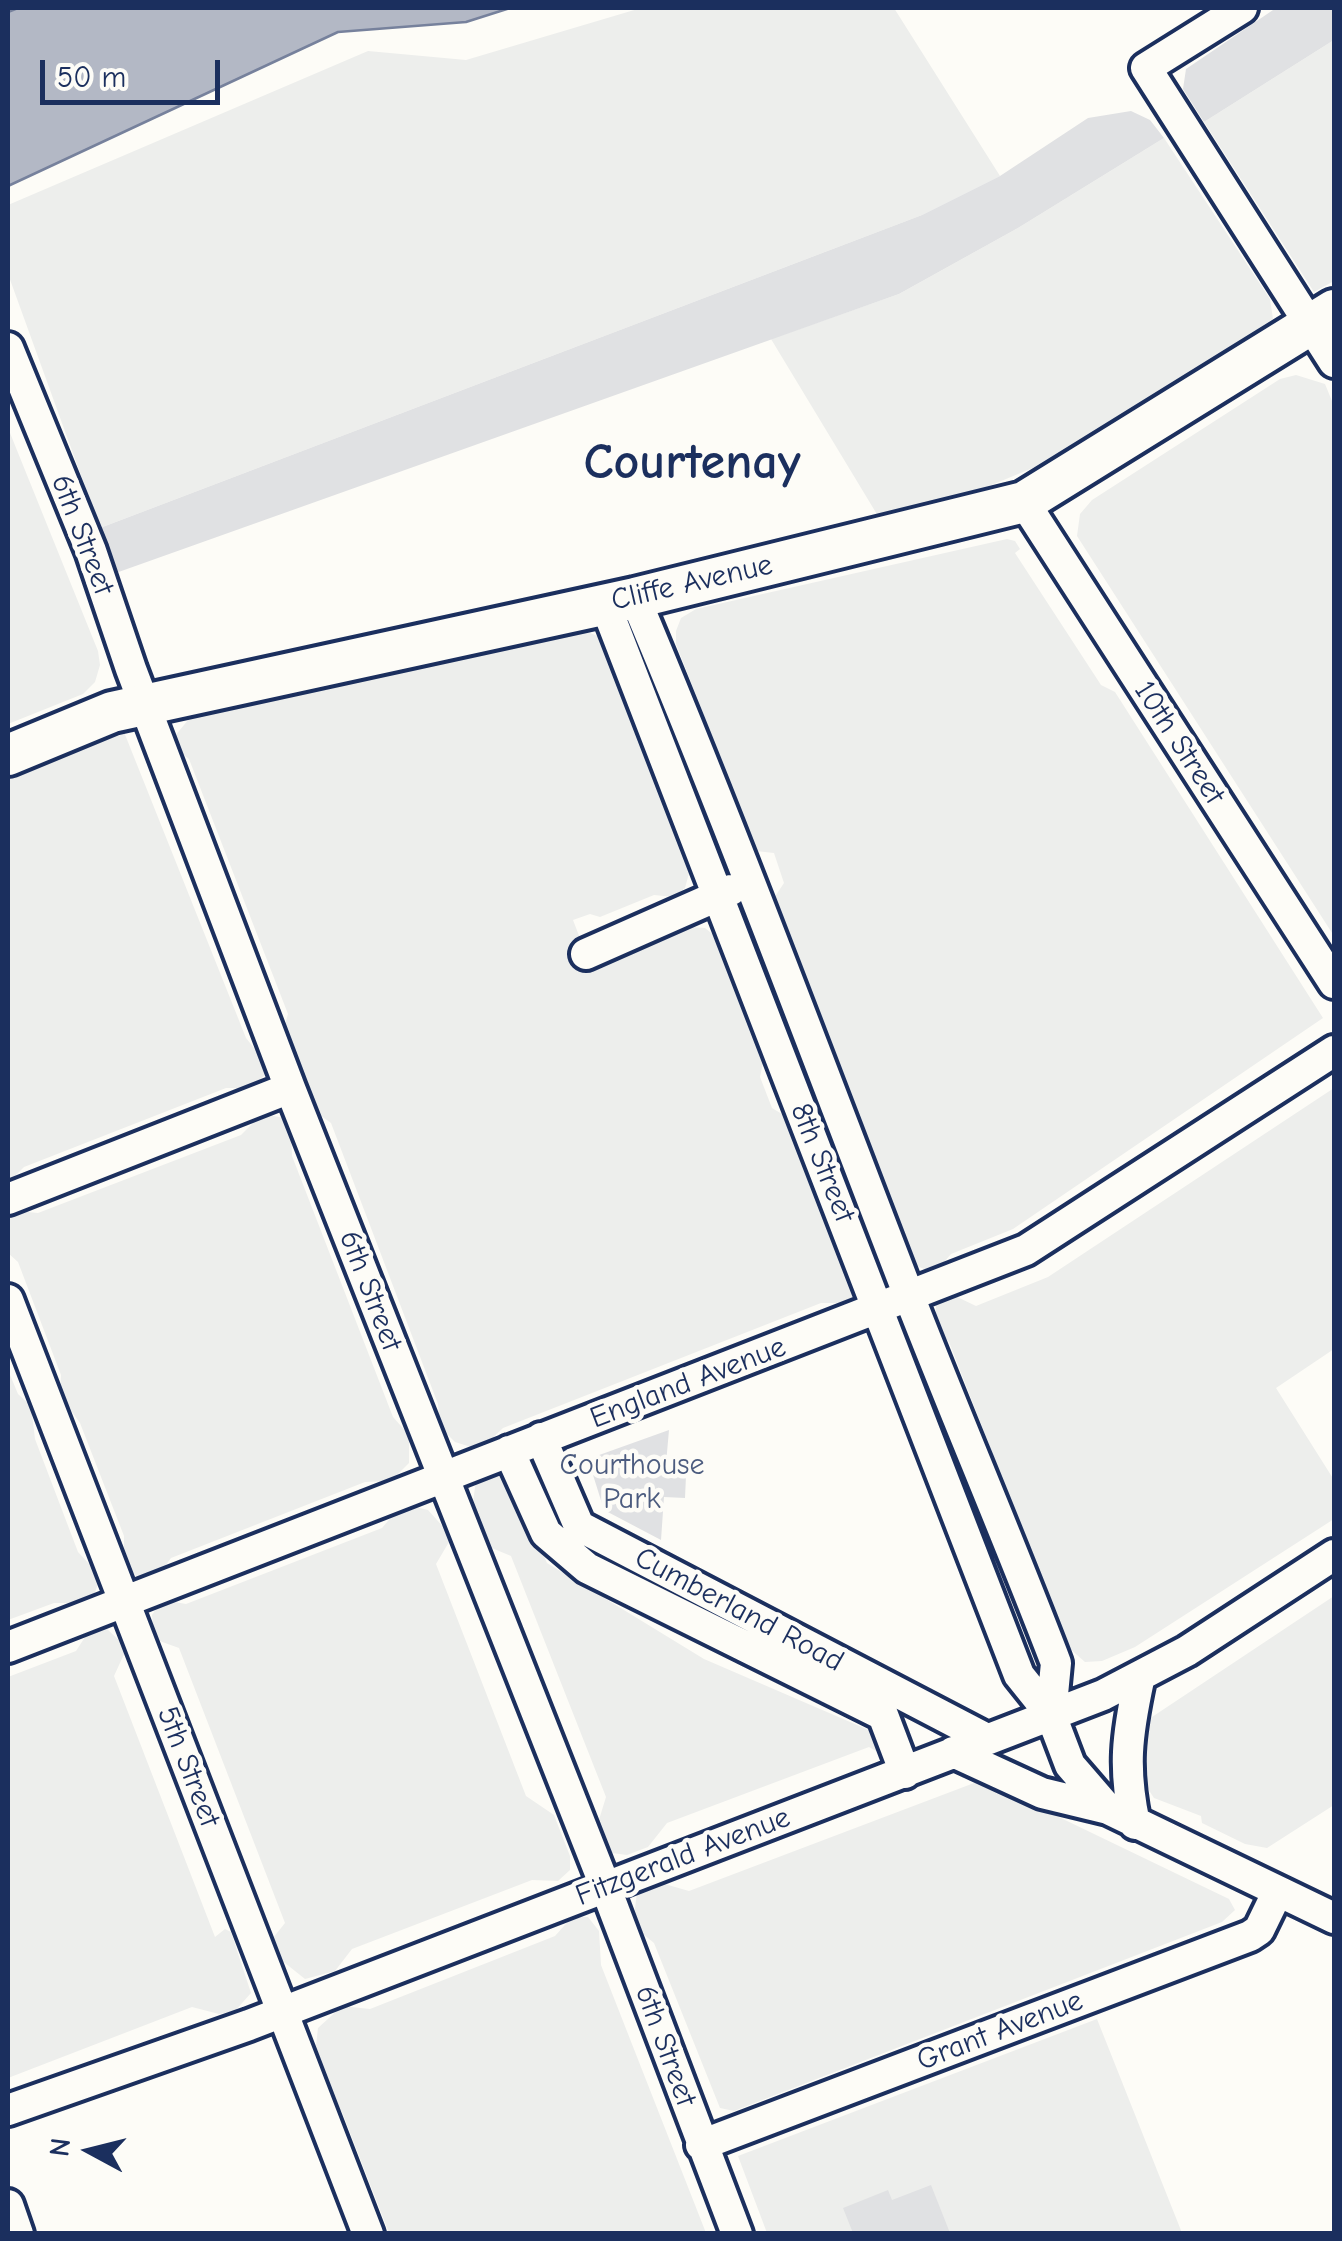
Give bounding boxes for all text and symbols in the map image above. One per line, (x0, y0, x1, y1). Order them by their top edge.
scale bar (45, 40, 225, 102)
text: 50 m (57, 60, 126, 95)
district label: Courtenay (583, 434, 801, 494)
street label: 6th Street (43, 470, 121, 600)
street label: Cliffe Avenue (608, 547, 776, 619)
street label: 10th Street (1126, 675, 1232, 811)
street label: 8th Street (782, 1098, 862, 1228)
street label: 6th Street (331, 1226, 409, 1356)
street label: England Avenue (585, 1329, 791, 1437)
park label: Courthouse Park (560, 1448, 704, 1518)
street label: Cumberland Road (629, 1540, 849, 1680)
street label: 5th Street (149, 1702, 227, 1832)
street label: Fitzgerald Avenue (571, 1800, 795, 1914)
street label: 6th Street (627, 1981, 703, 2111)
street label: Grant Avenue (912, 1983, 1088, 2079)
north arrow (40, 2101, 140, 2201)
text: N (43, 2136, 77, 2158)

